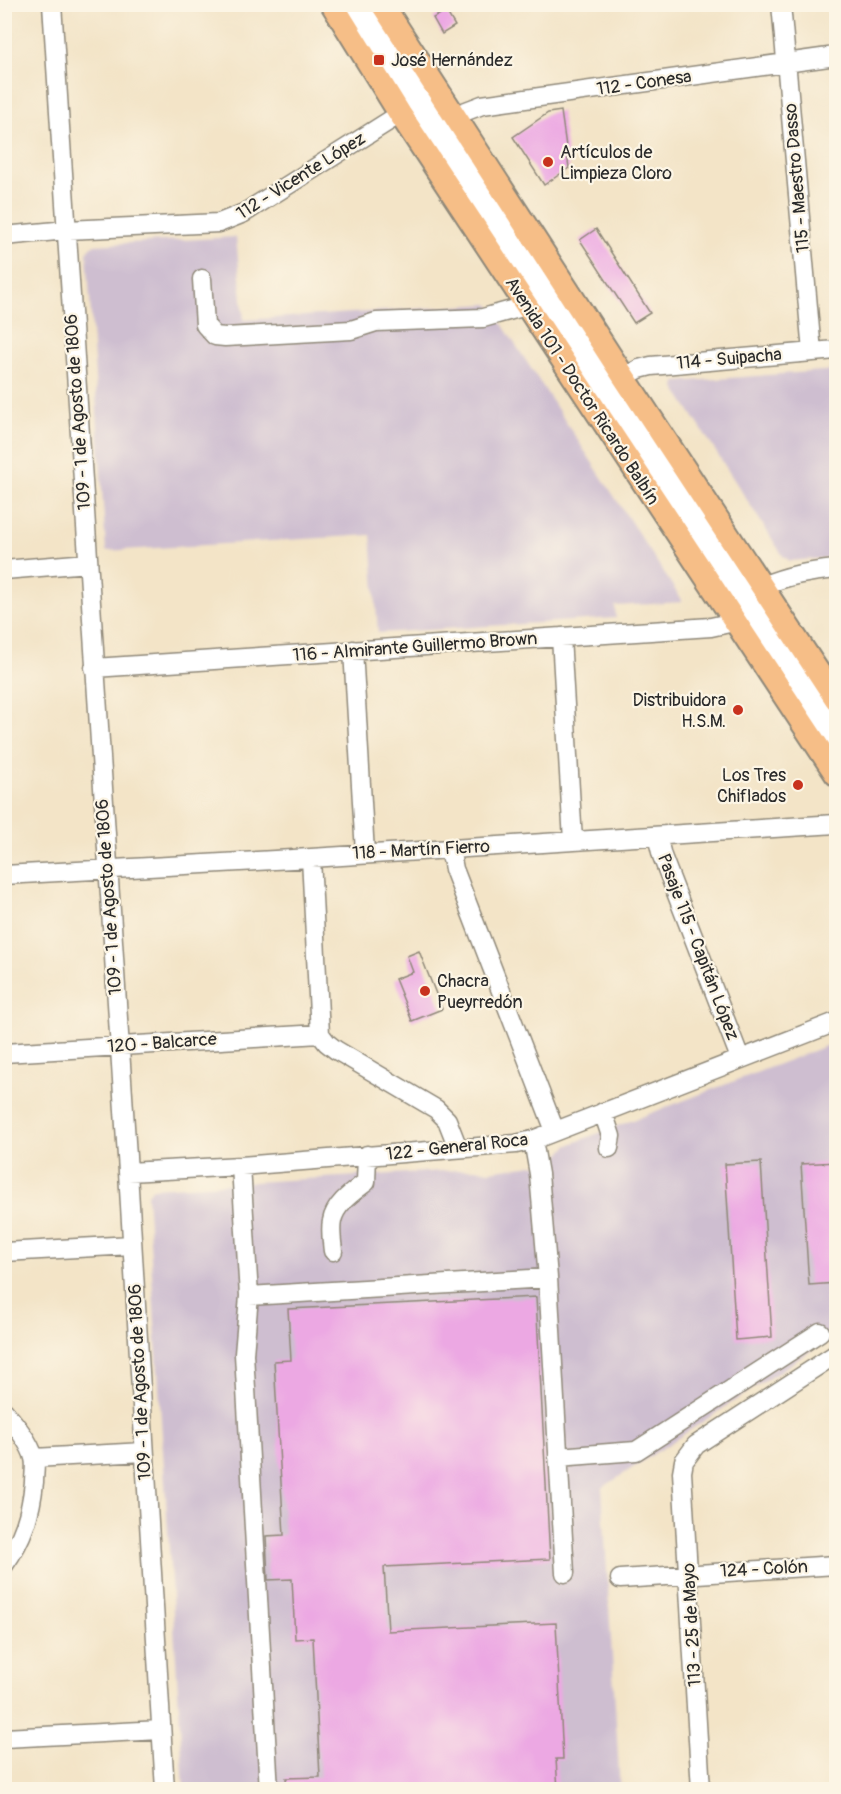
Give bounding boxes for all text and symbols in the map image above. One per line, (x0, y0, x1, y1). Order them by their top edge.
place label: José Hernández (391, 49, 513, 72)
marker: José Hernández (372, 53, 386, 67)
street label: 112 - Conesa (595, 65, 693, 101)
street label: 115 - Maestro Dasso (779, 102, 815, 254)
street label: 112 - Vicente López (232, 127, 370, 225)
place label: Artículos de Limpieza Cloro (560, 141, 672, 185)
marker: Artículos de Limpieza Cloro (541, 155, 555, 169)
street label: Avenida 101 - Doctor Ricardo Balbín (500, 273, 664, 509)
street label: 109 - 1 de Agosto de 1806 (60, 313, 96, 511)
street label: 114 - Suipacha (675, 343, 783, 375)
street label: 116 - Almirante Guillermo Brown (292, 627, 538, 667)
place label: Distribuidora H.S.M. (633, 689, 726, 733)
marker: Distribuidora H.S.M. (731, 703, 745, 717)
place label: Los Tres Chiflados (717, 764, 786, 808)
marker: Los Tres Chiflados (791, 778, 805, 792)
street label: 109 - 1 de Agosto de 1806 (91, 798, 127, 996)
street label: 118 - Martín Fierro (352, 835, 491, 865)
street label: Pasaje 115 - Capitán López (652, 850, 744, 1044)
place label: Chacra Pueyrredón (437, 970, 523, 1014)
marker: Chacra Pueyrredón (418, 984, 432, 998)
street label: 120 - Balcarce (106, 1028, 218, 1058)
street label: 122 - General Roca (385, 1128, 529, 1166)
street label: 109 - 1 de Agosto de 1806 (123, 1283, 157, 1481)
street label: 124 - Colón (719, 1555, 809, 1583)
street label: 113 - 25 de Mayo (677, 1562, 707, 1687)

